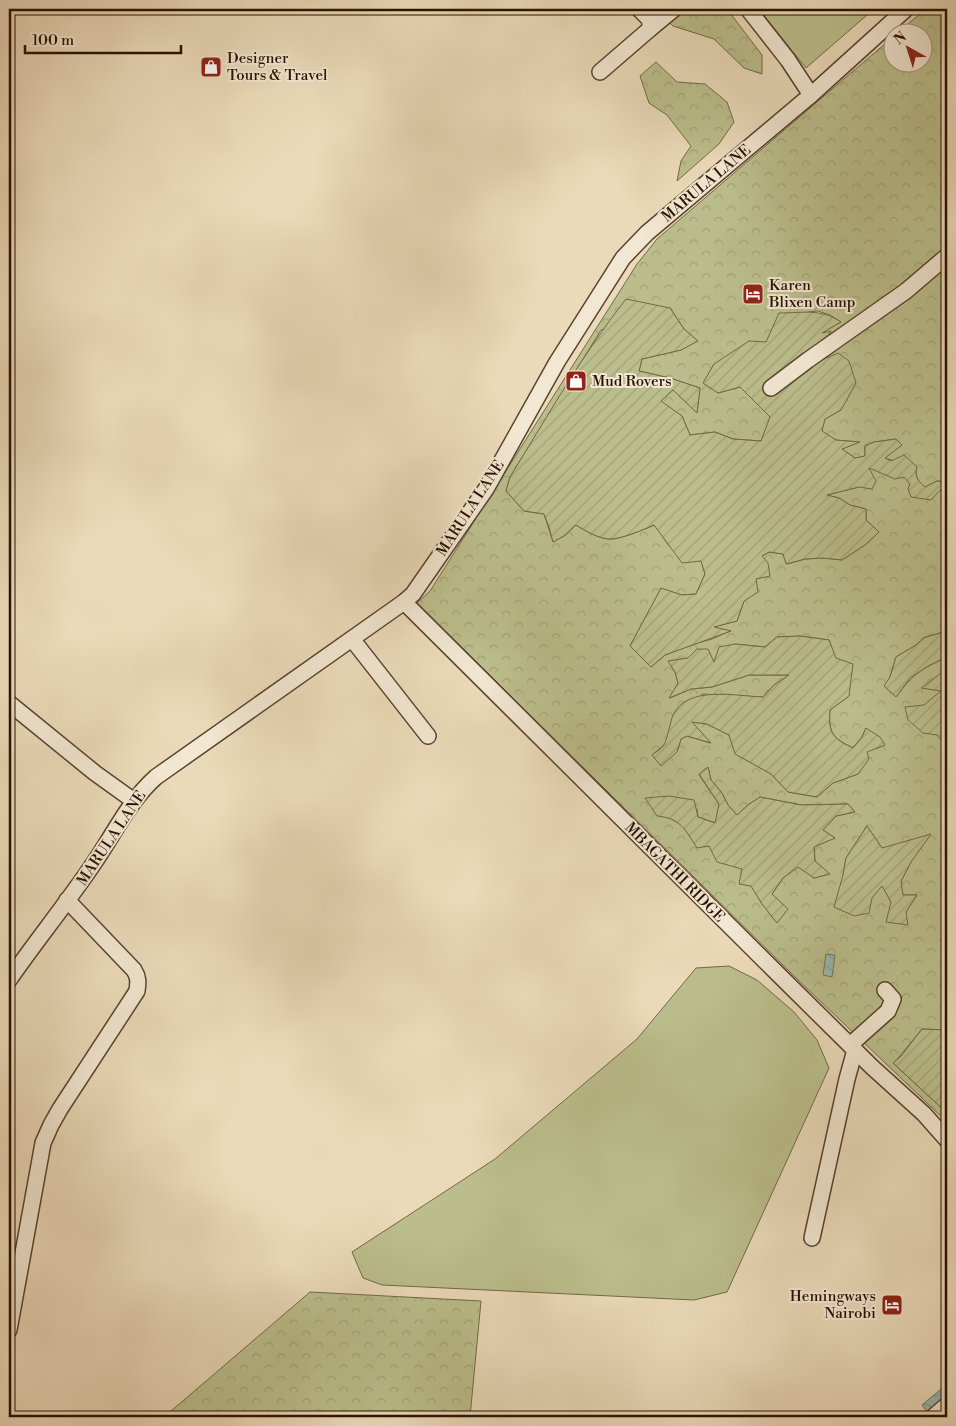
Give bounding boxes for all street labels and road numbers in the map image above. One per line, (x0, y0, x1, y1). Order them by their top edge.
street label: MARULA LANE (658, 140, 755, 226)
street label: MARULA LANE (432, 457, 509, 560)
street label: MARULA LANE (73, 787, 150, 890)
street label: MBAGATHI RIDGE (621, 818, 729, 926)

